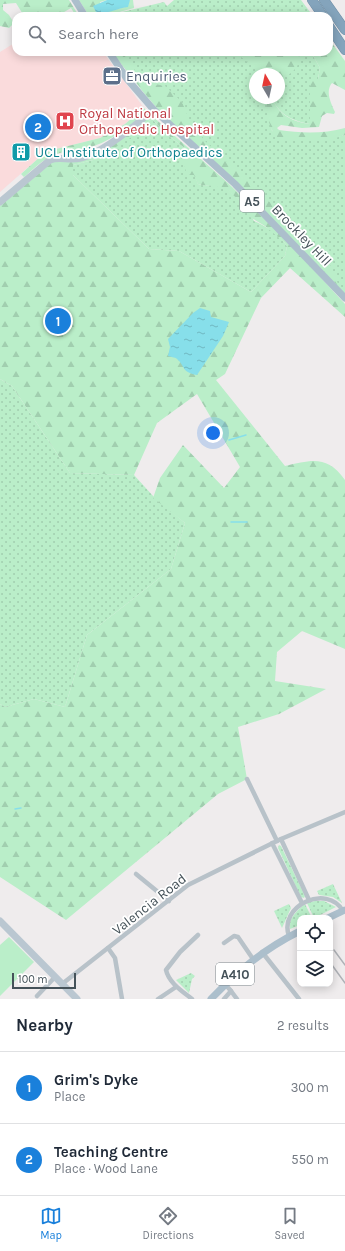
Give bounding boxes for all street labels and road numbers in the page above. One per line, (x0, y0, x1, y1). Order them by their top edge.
road number: A5 (240, 190, 264, 212)
street label: Brockley Hill (268, 201, 335, 270)
street label: Valencia Road (109, 870, 190, 939)
road number: A410 (216, 963, 254, 985)

